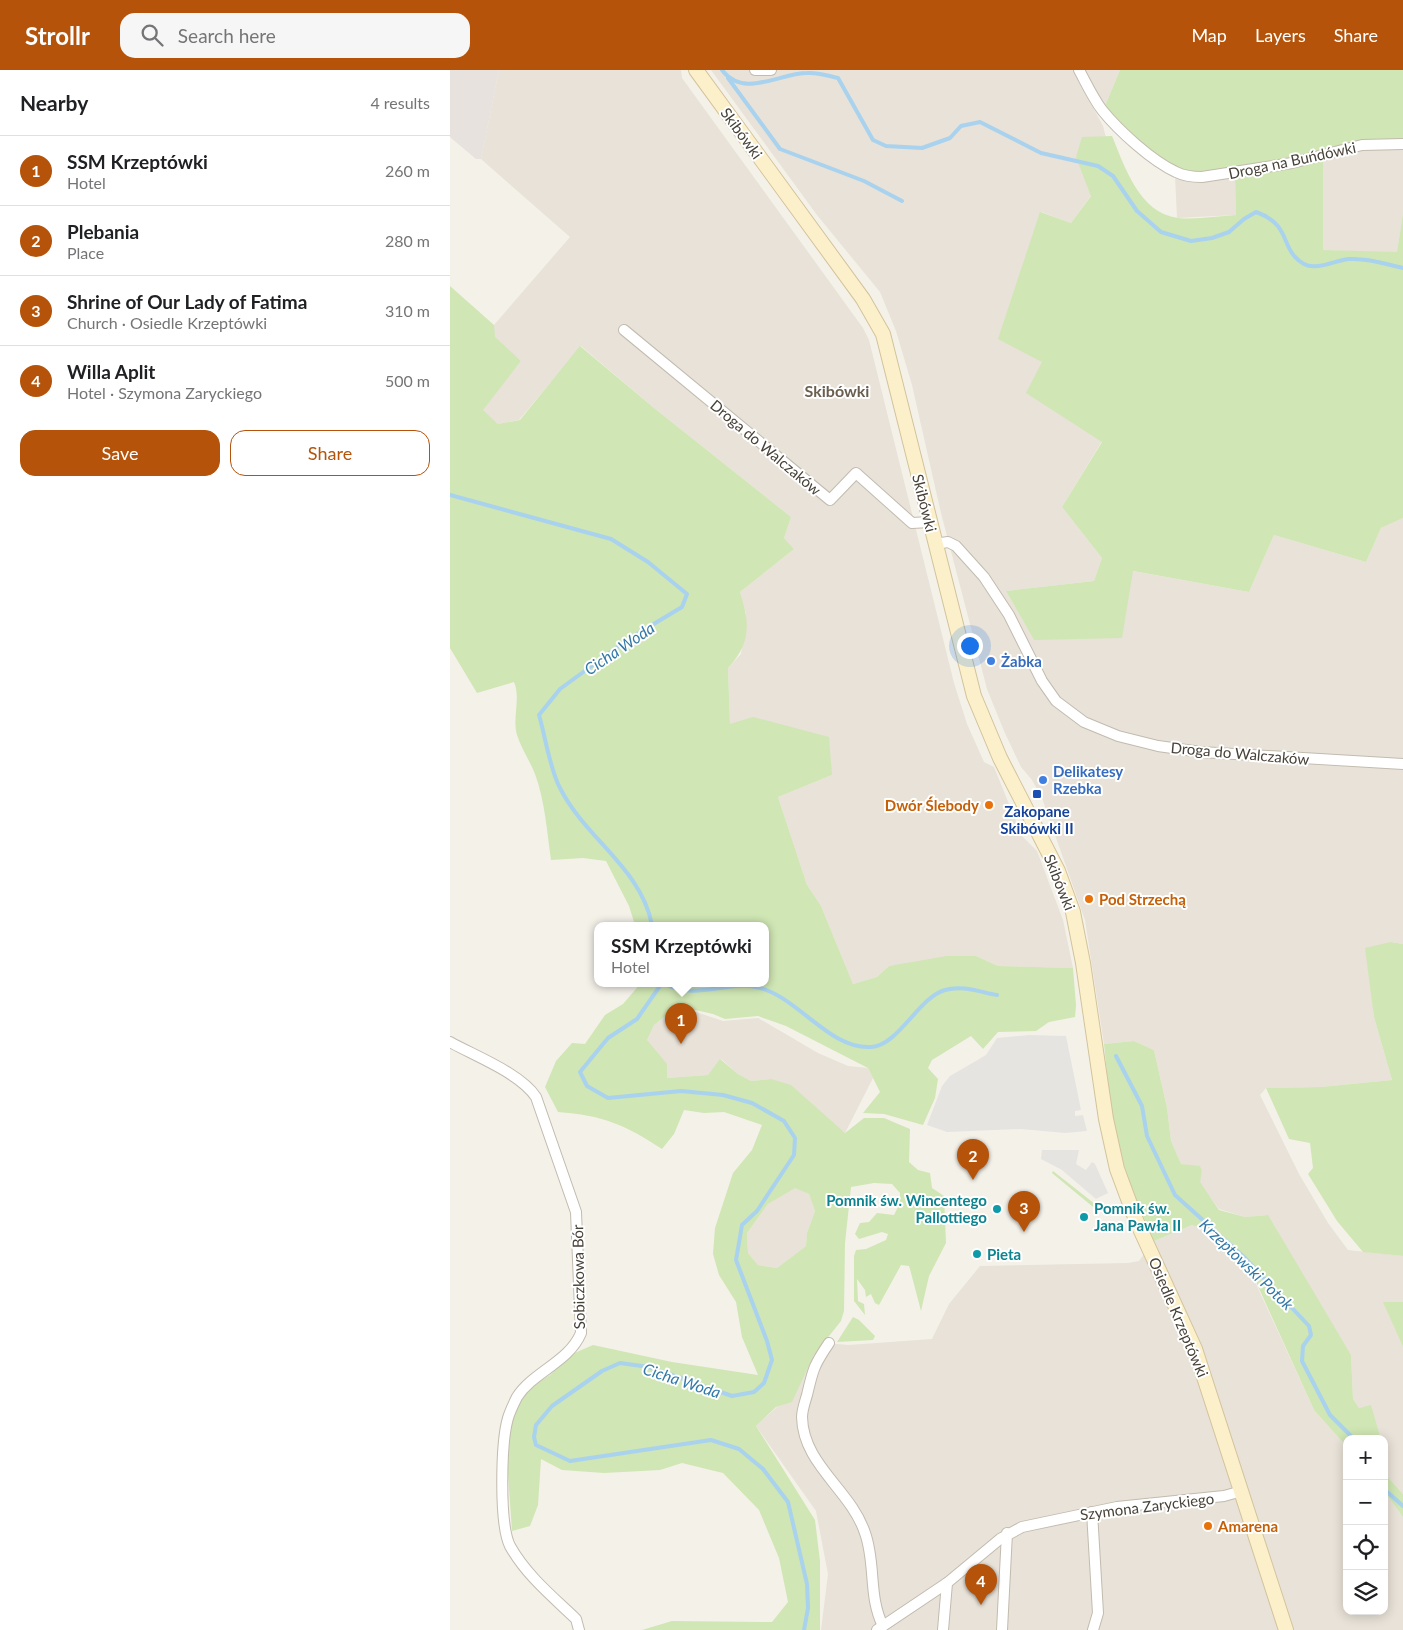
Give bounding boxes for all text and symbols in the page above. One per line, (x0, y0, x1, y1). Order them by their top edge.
search box (120, 13, 470, 58)
text: Strollr (25, 21, 90, 50)
icon: search (138, 21, 166, 49)
text: Search here (178, 24, 276, 47)
text: Map (1191, 24, 1227, 46)
text: Layers (1255, 24, 1306, 46)
text: Share (1334, 24, 1378, 46)
text: Nearby (20, 90, 88, 115)
text: 4 results (370, 93, 430, 112)
street label: Skibówki (717, 104, 767, 162)
street label: Droga na Buńdówki (1227, 138, 1357, 182)
text: SSM Krzeptówki (67, 150, 208, 173)
text: 1 (31, 161, 41, 180)
text: 260 m (385, 161, 430, 180)
text: Hotel (67, 173, 106, 192)
text: Plebania (67, 220, 139, 243)
text: 2 (31, 231, 41, 250)
text: 280 m (385, 231, 430, 250)
text: Place (67, 243, 104, 262)
text: Shrine of Our Lady of Fatima (67, 290, 307, 313)
text: 3 (31, 301, 41, 320)
text: 310 m (385, 301, 430, 320)
text: Church · Osiedle Krzeptówki (67, 313, 267, 332)
text: Willa Aplit (67, 360, 155, 383)
text: 4 (31, 371, 41, 390)
text: 500 m (385, 371, 430, 390)
district label: Skibówki (805, 381, 869, 400)
text: Hotel · Szymona Zaryckiego (67, 383, 262, 402)
street label: Droga do Walczaków (707, 395, 825, 499)
button: Save (20, 430, 220, 476)
button: Share (230, 430, 430, 476)
street label: Skibówki (909, 472, 941, 534)
water label: Cicha Woda (580, 618, 658, 678)
your location (957, 633, 983, 659)
place label: Żabka (1001, 652, 1042, 670)
marker: Żabka (985, 655, 997, 667)
street label: Droga do Walczaków (1170, 738, 1310, 768)
place label: Delikatesy Rzebka (1053, 762, 1123, 797)
marker: Delikatesy Rzebka (1037, 774, 1049, 786)
marker: Zakopane Skibówki II (1031, 788, 1043, 800)
place label: Dwór Ślebody (885, 796, 979, 814)
marker: Dwór Ślebody (983, 799, 995, 811)
place label: Zakopane Skibówki II (1000, 802, 1074, 837)
street label: Skibówki (1041, 851, 1079, 913)
place label: Pod Strzechą (1099, 890, 1186, 908)
marker: Pod Strzechą (1083, 893, 1095, 905)
popup (594, 922, 769, 987)
text: SSM Krzeptówki (611, 934, 752, 957)
text: Hotel (611, 957, 650, 976)
pin: 1 (665, 1003, 697, 1044)
pin: 2 (957, 1139, 989, 1180)
place label: Pomnik św. Wincentego Pallottiego (826, 1191, 987, 1226)
pin: 3 (1008, 1191, 1040, 1232)
place label: Pomnik św. Jana Pawła II (1094, 1199, 1181, 1234)
marker: Pomnik św. Wincentego Pallottiego (991, 1203, 1003, 1215)
marker: Pomnik św. Jana Pawła II (1078, 1211, 1090, 1223)
water label: Krzeptowski Potok (1196, 1215, 1298, 1314)
street label: Sobiczkowa Bór (568, 1224, 588, 1329)
place label: Pieta (987, 1245, 1021, 1263)
marker: Pieta (971, 1248, 983, 1260)
street label: Osiedle Krzeptówki (1146, 1254, 1212, 1380)
water label: Cicha Woda (641, 1359, 723, 1401)
map controls (1343, 1435, 1388, 1615)
button: + (1343, 1435, 1388, 1480)
button: − (1343, 1480, 1388, 1525)
street label: Szymona Zaryckiego (1079, 1489, 1215, 1523)
place label: Amarena (1217, 1517, 1278, 1535)
marker: Amarena (1202, 1520, 1214, 1532)
button: locate (1343, 1525, 1388, 1570)
pin: 4 (965, 1564, 997, 1605)
button: layers (1343, 1570, 1388, 1615)

